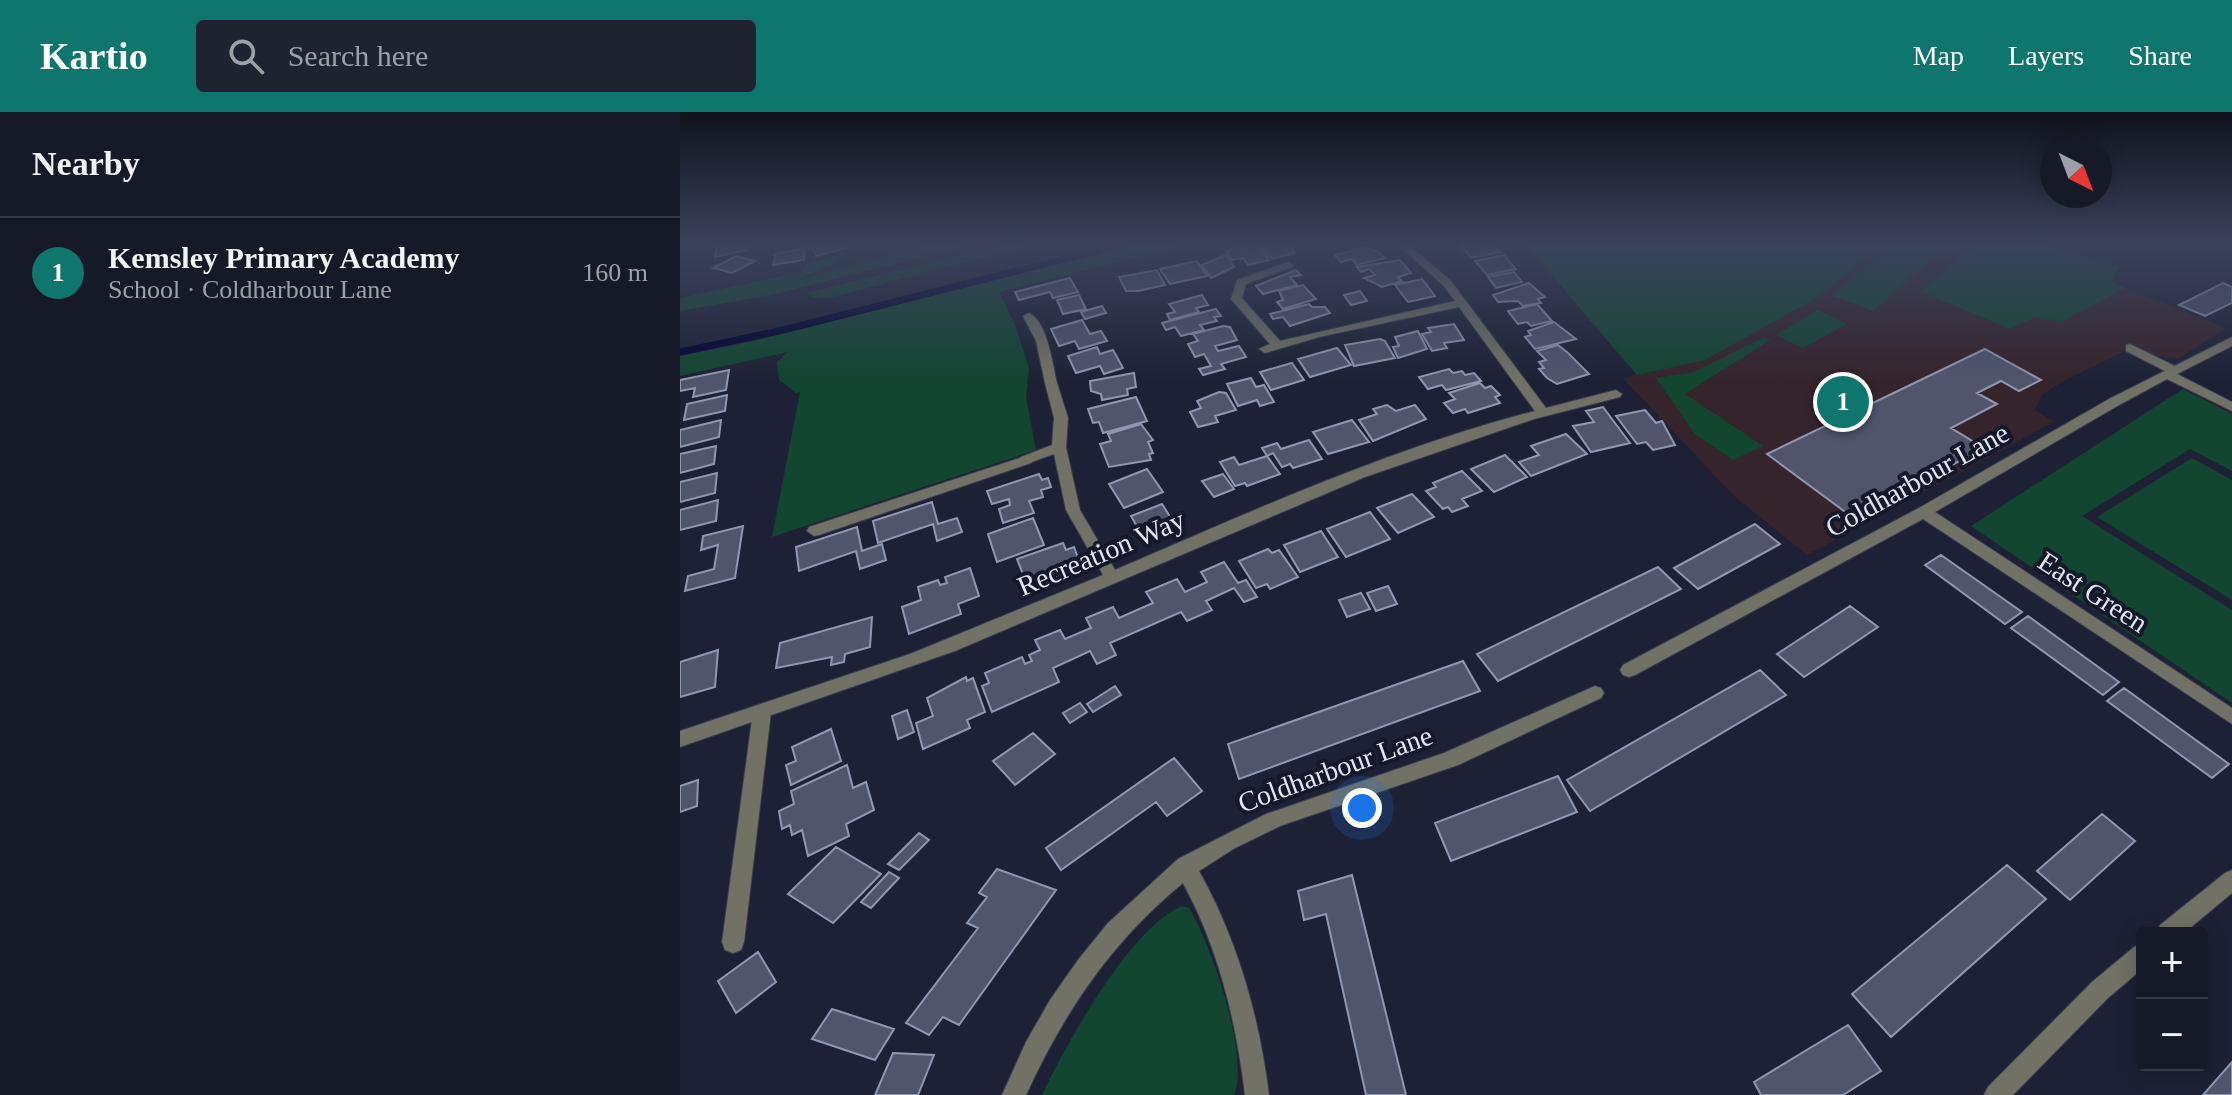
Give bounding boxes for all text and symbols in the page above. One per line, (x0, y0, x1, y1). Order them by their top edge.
search box (196, 20, 756, 92)
icon: search (224, 34, 268, 78)
text: Kartio (40, 35, 148, 77)
text: Search here (288, 39, 428, 72)
text: Map (1913, 40, 1964, 71)
text: Layers (2008, 40, 2084, 71)
text: Share (2128, 40, 2192, 71)
north arrow (2040, 136, 2112, 208)
text: Nearby (32, 145, 140, 182)
text: Kemsley Primary Academy (108, 241, 460, 274)
text: 1 (52, 258, 65, 287)
text: 160 m (582, 258, 648, 287)
text: School · Coldharbour Lane (108, 275, 392, 304)
pin: 1 (1817, 372, 1869, 432)
street label: Coldharbour Lane (1820, 417, 2014, 543)
street label: Recreation Way (1013, 504, 1189, 602)
street label: East Green (2033, 545, 2153, 639)
street label: Coldharbour Lane (1234, 719, 1436, 819)
your location (1342, 788, 1382, 828)
map controls (2136, 927, 2208, 1071)
button: + (2136, 927, 2208, 999)
button: − (2136, 999, 2208, 1071)

